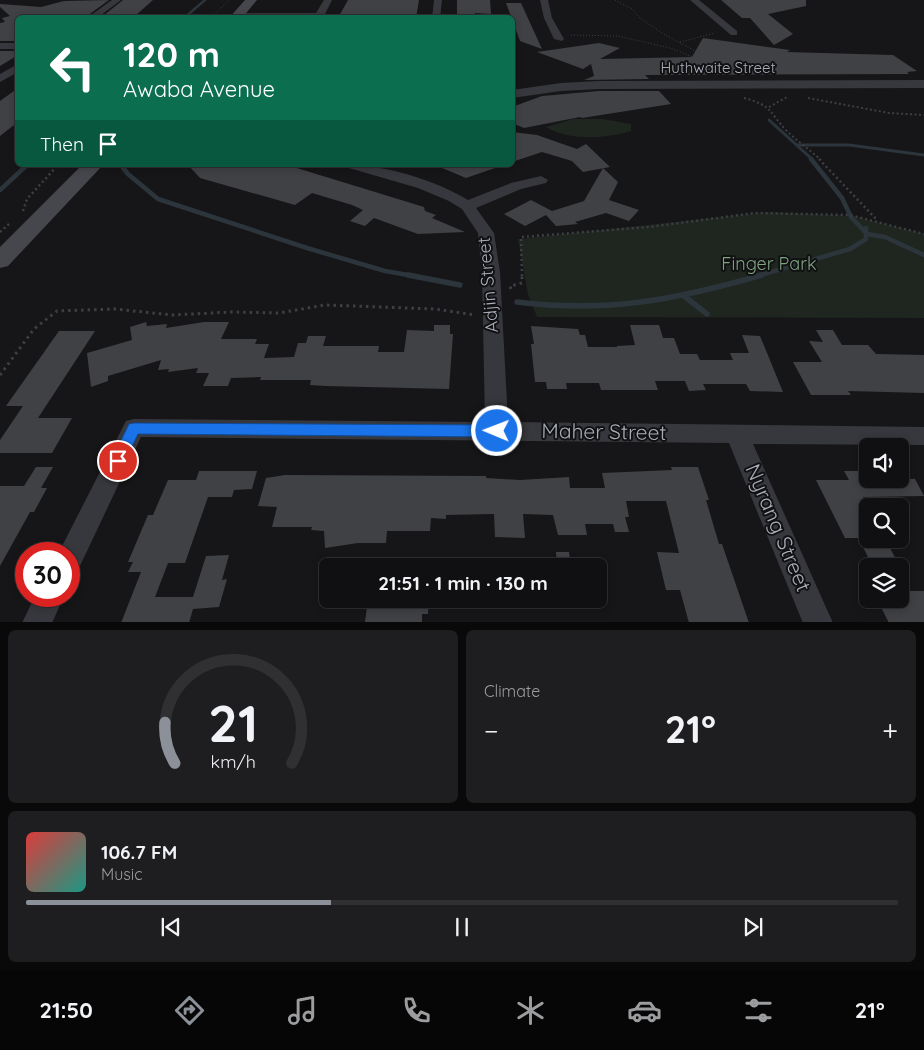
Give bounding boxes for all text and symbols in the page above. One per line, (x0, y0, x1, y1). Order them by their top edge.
text: 120 m (123, 32, 220, 76)
icon: left (40, 35, 105, 100)
street label: Huthwaite Street (660, 58, 776, 77)
text: Awaba Avenue (123, 75, 275, 103)
icon: arrive (94, 130, 122, 158)
text: Then (40, 132, 84, 156)
street label: Adjin Street (472, 236, 503, 334)
park label: Finger Park (721, 252, 817, 275)
position arrow (470, 404, 522, 456)
street label: Maher Street (541, 417, 667, 445)
map controls (859, 438, 909, 608)
button: sound (859, 438, 909, 488)
pin (97, 440, 139, 482)
icon: arrive (104, 447, 132, 475)
street label: Nyrang Street (740, 460, 817, 595)
button: search (859, 498, 909, 548)
speed limit sign: 30 (15, 542, 80, 607)
button: layers (859, 558, 909, 608)
text: 21:51 · 1 min · 130 m (378, 571, 548, 595)
text: Climate (484, 681, 540, 701)
text: 21 (208, 690, 258, 755)
text: 21° (665, 705, 716, 753)
text: − (484, 713, 499, 748)
text: + (882, 713, 898, 748)
text: km/h (210, 750, 256, 772)
text: 106.7 FM (101, 840, 177, 864)
text: Music (101, 864, 143, 884)
icon: previous (157, 913, 185, 941)
icon: pause (448, 913, 476, 941)
icon: next (739, 913, 767, 941)
icon: directions (172, 993, 207, 1028)
icon: music (285, 993, 320, 1028)
icon: phone (399, 993, 434, 1028)
icon: climate (513, 993, 548, 1028)
icon: car (627, 993, 662, 1028)
icon: filters (741, 993, 776, 1028)
text: 21:50 (39, 996, 93, 1024)
text: 21° (855, 996, 885, 1024)

